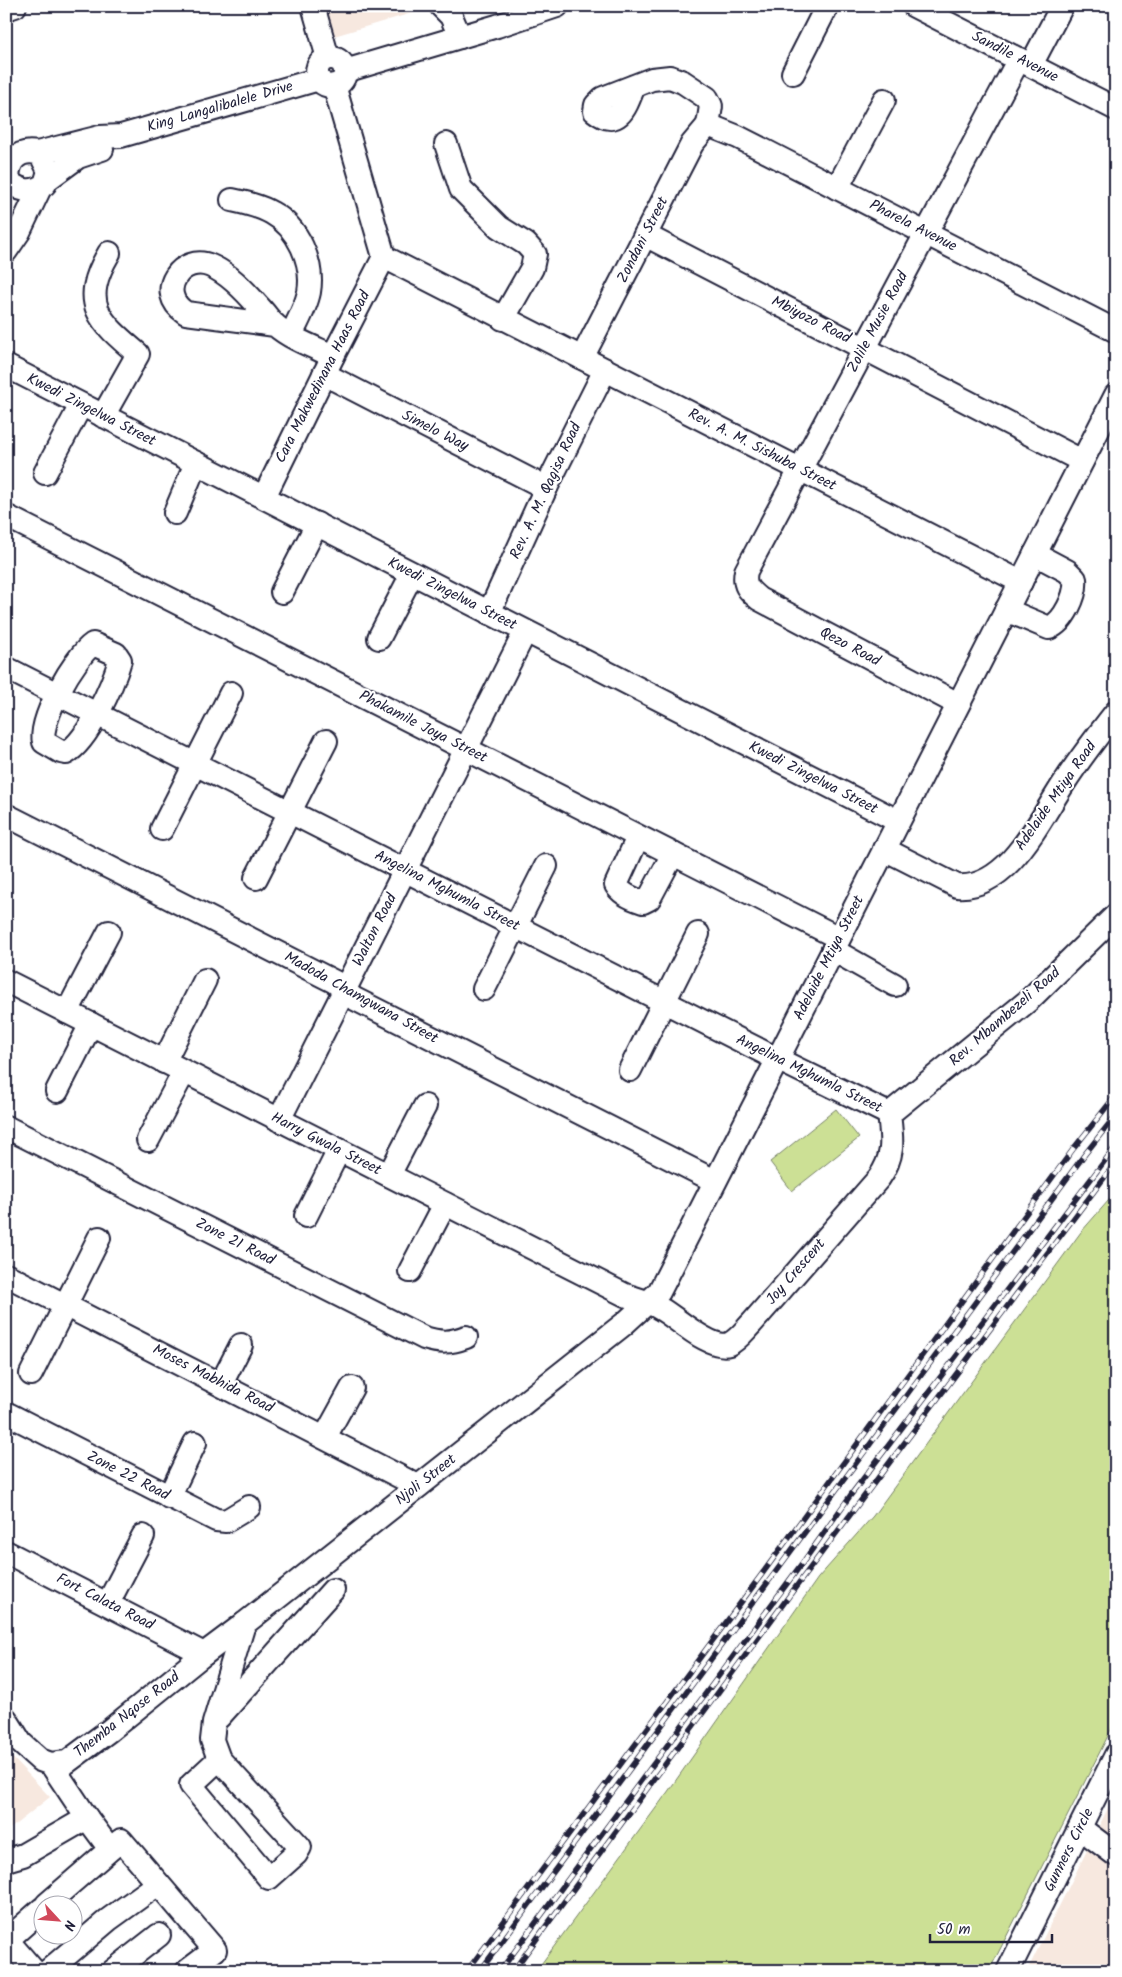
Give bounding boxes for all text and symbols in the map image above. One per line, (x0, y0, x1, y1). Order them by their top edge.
street label: Sandile Avenue (967, 25, 1063, 89)
street label: King Langalibalele Drive (144, 75, 296, 139)
street label: Zondani Street (611, 192, 675, 287)
street label: Pharela Avenue (865, 194, 961, 259)
street label: Zolile Musie Road (841, 267, 915, 377)
street label: Cara Makwedinana Haas Road (269, 286, 377, 467)
street label: Mbiyozo Road (767, 290, 855, 351)
street label: Kwedi Zingelwa Street (22, 367, 160, 453)
street label: Rev. A. M. Sishuba Street (684, 402, 841, 498)
street label: Simelo Way (397, 404, 474, 459)
street label: Rev. A. M. Qagisa Road (504, 418, 588, 563)
street label: Kwedi Zingelwa Street (383, 551, 521, 637)
street label: Qezo Road (815, 621, 885, 673)
street label: Phakamile Joya Street (355, 684, 492, 770)
street label: Kwedi Zingelwa Street (744, 735, 882, 821)
street label: Adelaide Mtiya Road (1009, 736, 1103, 856)
street label: Angelina Mghumla Street (370, 844, 524, 938)
street label: Walton Road (346, 889, 404, 971)
street label: Adelaide Mtiya Street (787, 891, 871, 1025)
street label: Madoda Chamgwana Street (280, 946, 443, 1051)
street label: Rev. Mbambezeli Road (944, 961, 1067, 1072)
street label: Angelina Mghumla Street (732, 1028, 886, 1120)
street label: Harry Gwala Street (267, 1106, 386, 1182)
street label: Zone 21 Road (191, 1212, 279, 1273)
street label: Joy Crescent (760, 1233, 832, 1311)
street label: Moses Mabhida Road (148, 1338, 278, 1420)
street label: Zone 22 Road (82, 1445, 174, 1507)
street label: Njoli Street (390, 1448, 462, 1512)
street label: Fort Calata Road (52, 1567, 159, 1637)
street label: Themba Nqose Road (69, 1666, 186, 1764)
street label: Gunners Circle (1038, 1804, 1100, 1896)
north arrow (32, 1894, 82, 1944)
scale bar (930, 1912, 1052, 1944)
text: N (57, 1916, 81, 1934)
text: 50 m (937, 1918, 971, 1942)

